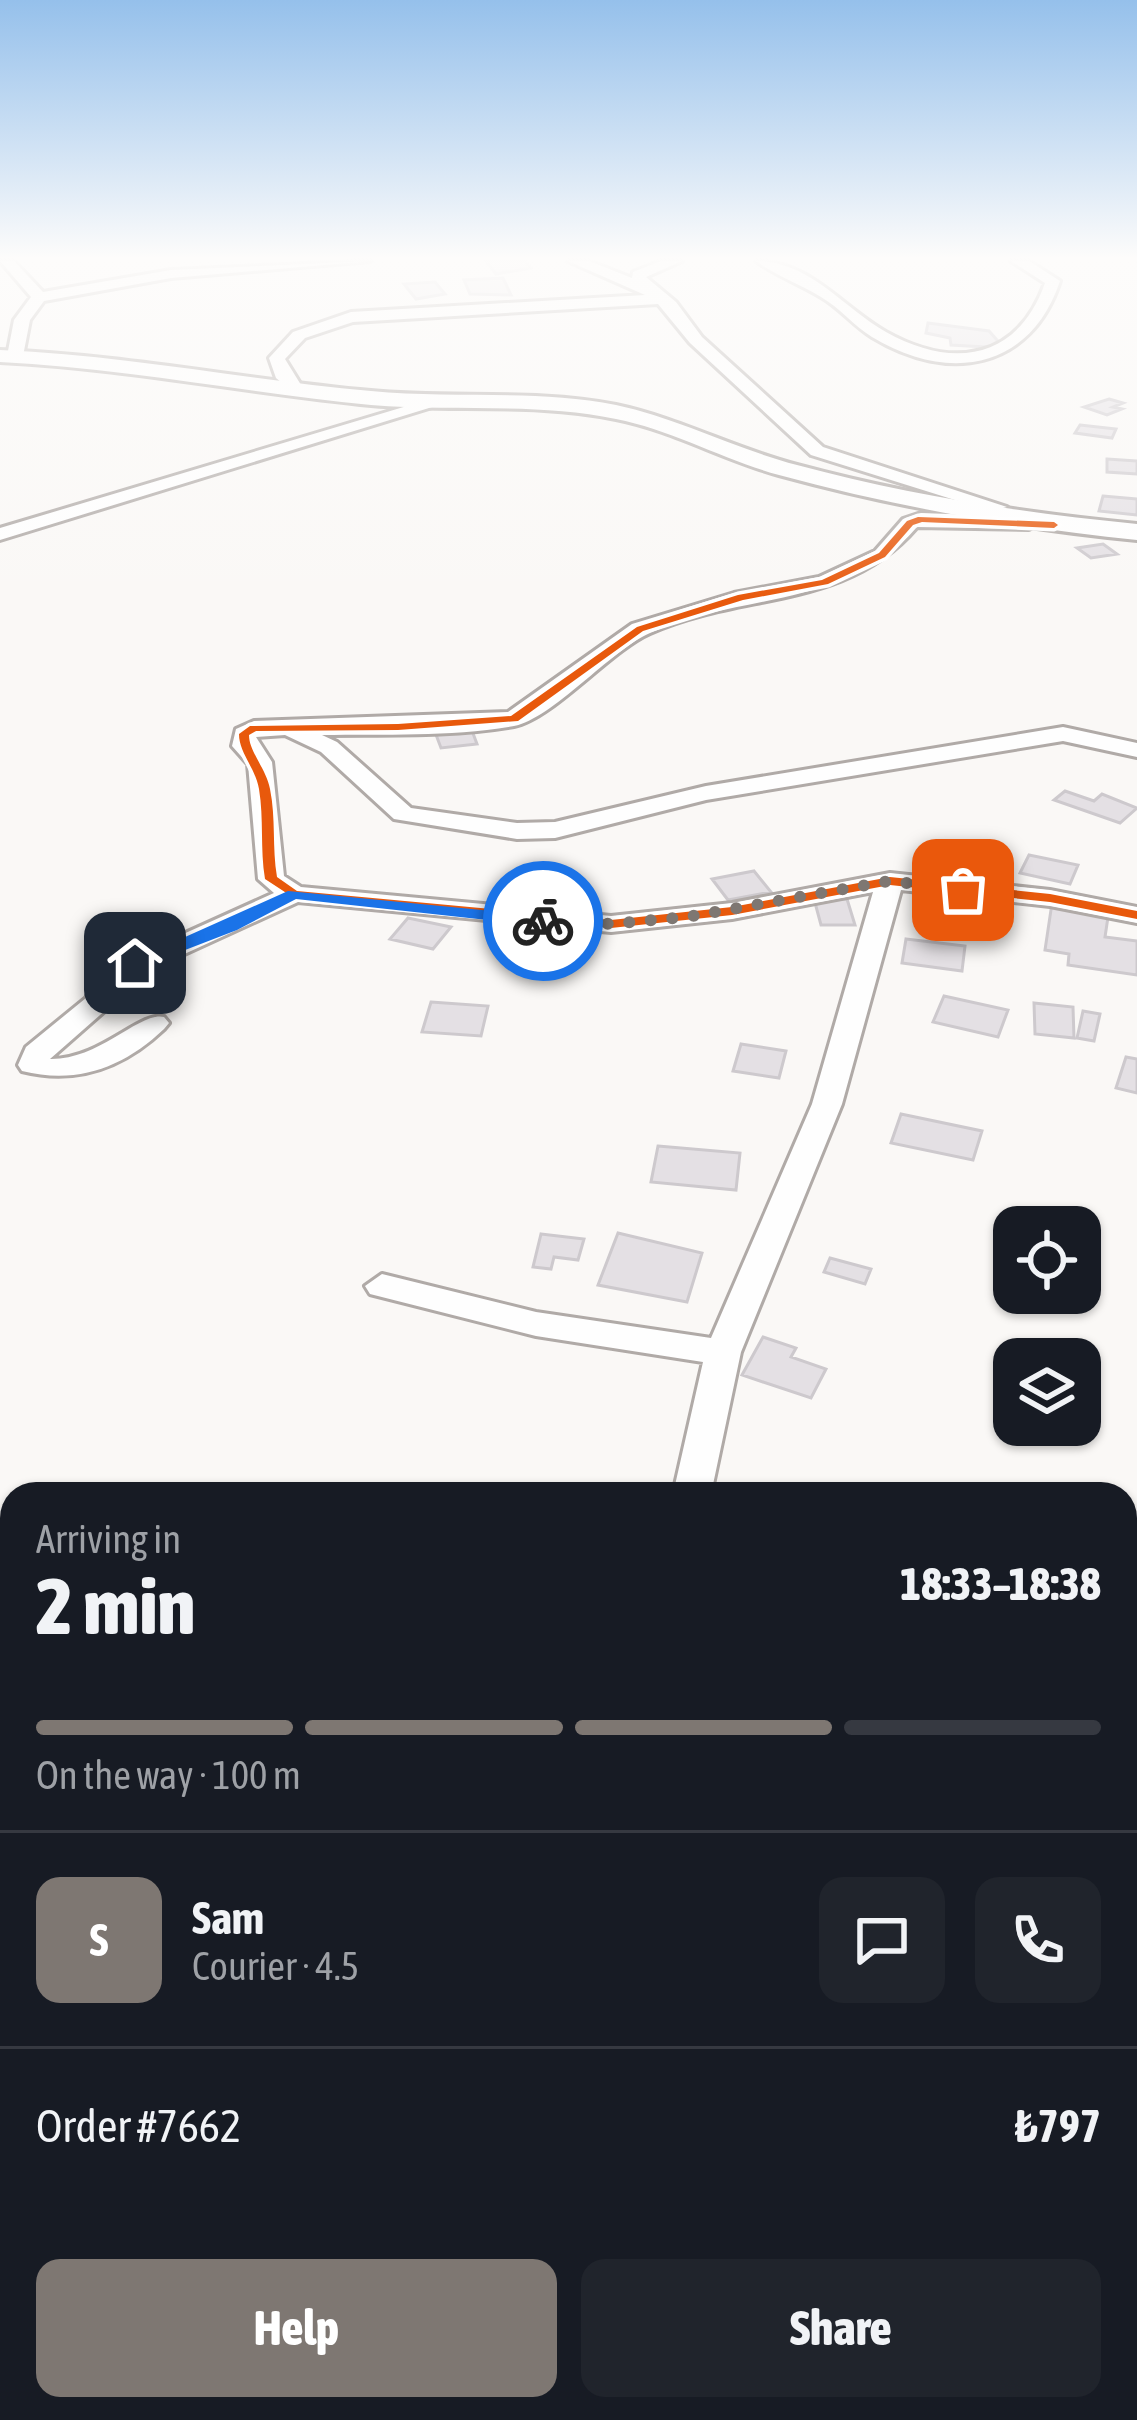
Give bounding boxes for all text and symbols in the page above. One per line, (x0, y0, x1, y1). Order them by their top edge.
pin (912, 839, 1014, 941)
icon: bag (930, 857, 996, 923)
courier (483, 861, 603, 981)
icon: bike (510, 888, 576, 954)
pin (84, 912, 186, 1014)
icon: home (102, 930, 168, 996)
map controls (993, 1206, 1101, 1446)
button: locate (993, 1206, 1101, 1314)
button: layers (993, 1338, 1101, 1446)
text: Arriving in (36, 1517, 181, 1561)
text: 18:33–18:38 (900, 1558, 1101, 1610)
text: 2 min (36, 1561, 195, 1651)
text: On the way · 100 m (36, 1753, 301, 1797)
button: chat (819, 1877, 945, 2003)
button: phone (975, 1877, 1101, 2003)
text: Sam (192, 1892, 264, 1944)
text: S (90, 1914, 108, 1966)
text: Courier · 4.5 (192, 1944, 359, 1988)
text: Order #7662 (36, 2100, 241, 2152)
text: ₺797 (1015, 2100, 1101, 2152)
button: Help (36, 2259, 557, 2397)
button: Share (581, 2259, 1101, 2397)

